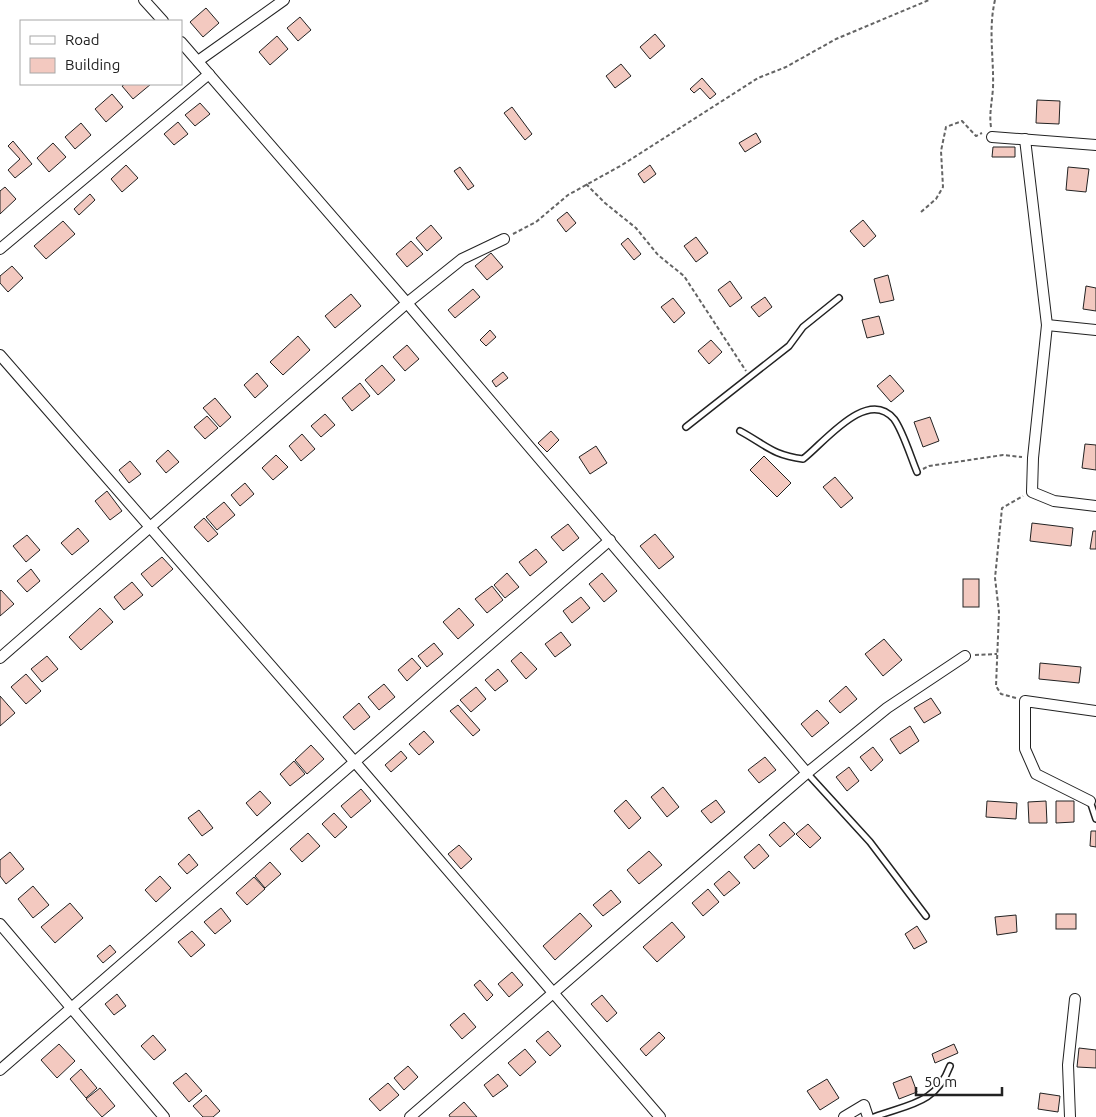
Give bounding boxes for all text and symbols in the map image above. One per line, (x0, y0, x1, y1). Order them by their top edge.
legend (20, 20, 182, 85)
text: Road (65, 31, 100, 48)
text: Building (65, 56, 120, 73)
scale bar (916, 1064, 1002, 1096)
text: 50 m (924, 1073, 957, 1090)

